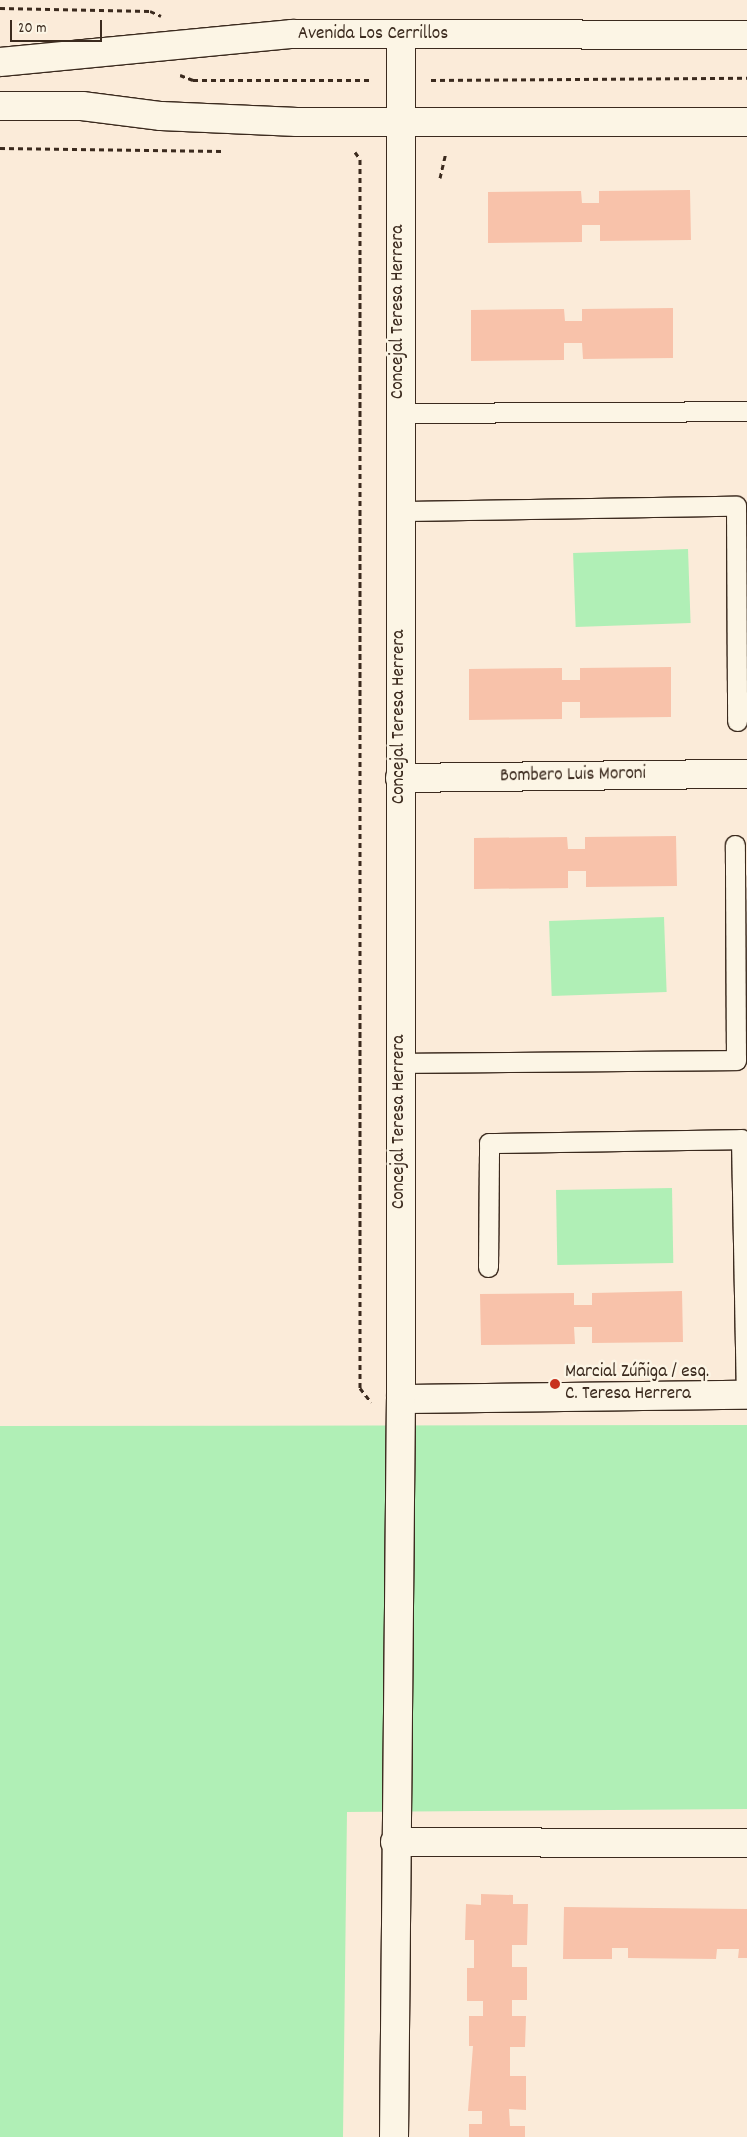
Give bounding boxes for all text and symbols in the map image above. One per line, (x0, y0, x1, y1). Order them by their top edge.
scale bar (12, 10, 105, 42)
text: 20 m (18, 18, 46, 40)
street label: Avenida Los Cerrillos (298, 24, 448, 46)
street label: Concejal Teresa Herrera (388, 225, 410, 399)
street label: Concejal Teresa Herrera (389, 630, 411, 804)
street label: Bombero Luis Moroni (500, 763, 646, 789)
street label: Concejal Teresa Herrera (389, 1035, 411, 1209)
place label: Marcial Zúñiga / esq. C. Teresa Herrera (565, 1362, 709, 1406)
marker: Marcial Zúñiga / esq. C. Teresa Herrera (549, 1378, 561, 1390)

